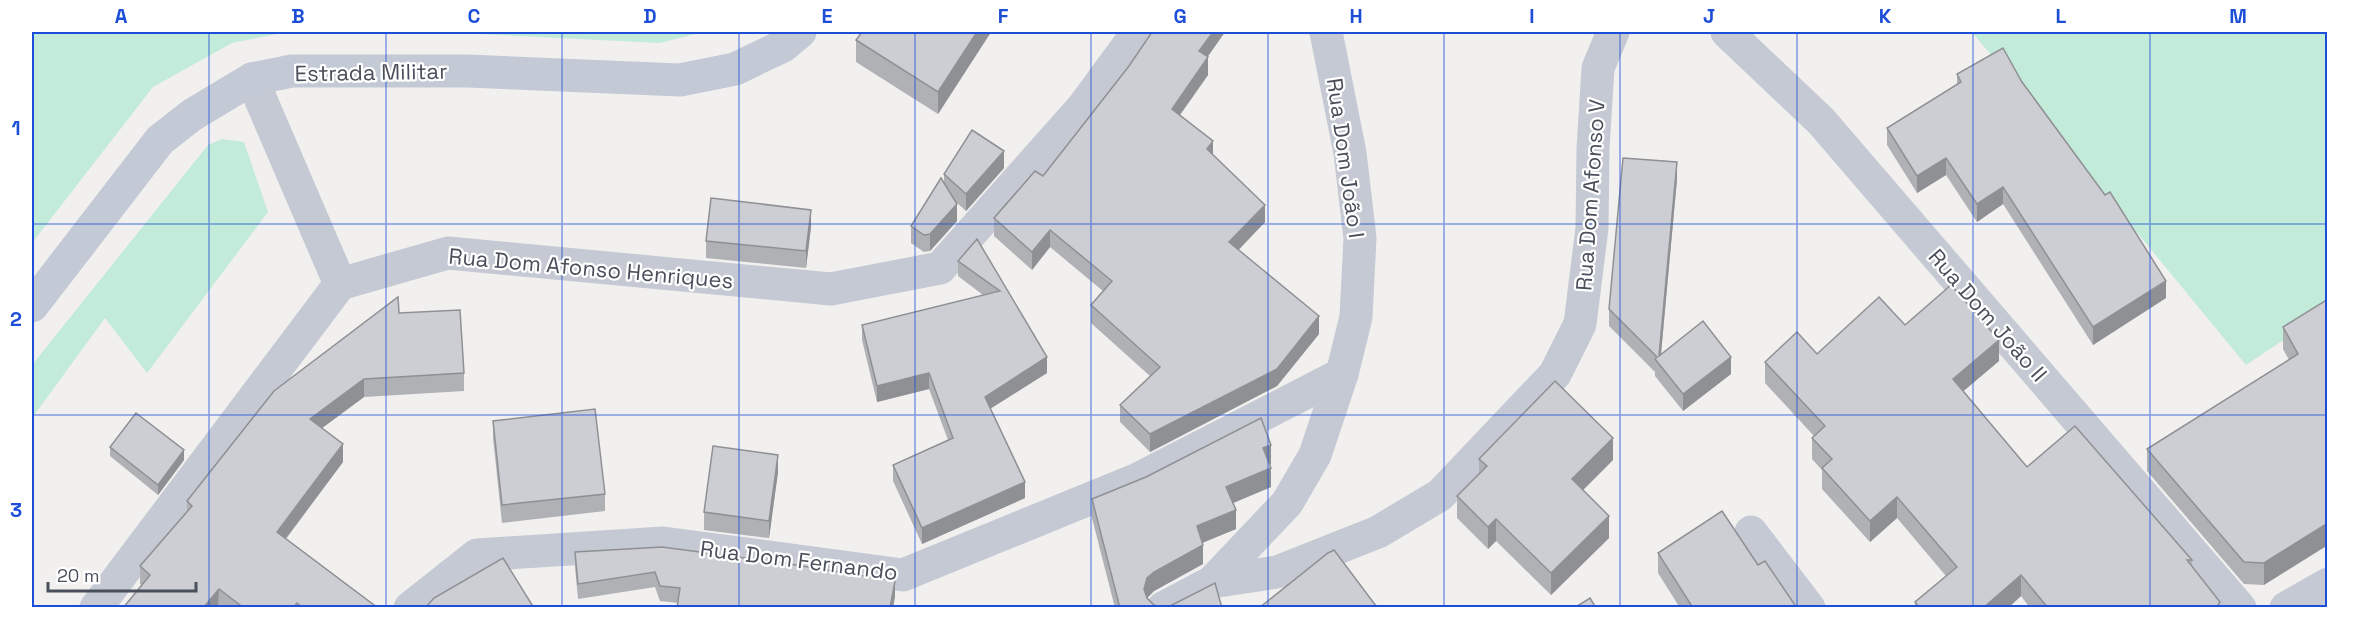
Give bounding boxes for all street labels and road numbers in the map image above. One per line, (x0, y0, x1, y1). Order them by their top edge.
street label: Estrada Militar (294, 57, 448, 87)
street label: Rua Dom João I (1321, 76, 1371, 240)
street label: Rua Dom Afonso V (1569, 98, 1611, 292)
street label: Rua Dom Afonso Henriques (448, 242, 734, 294)
street label: Rua Dom João II (1923, 243, 2053, 387)
street label: Rua Dom Fernando (699, 534, 899, 586)

